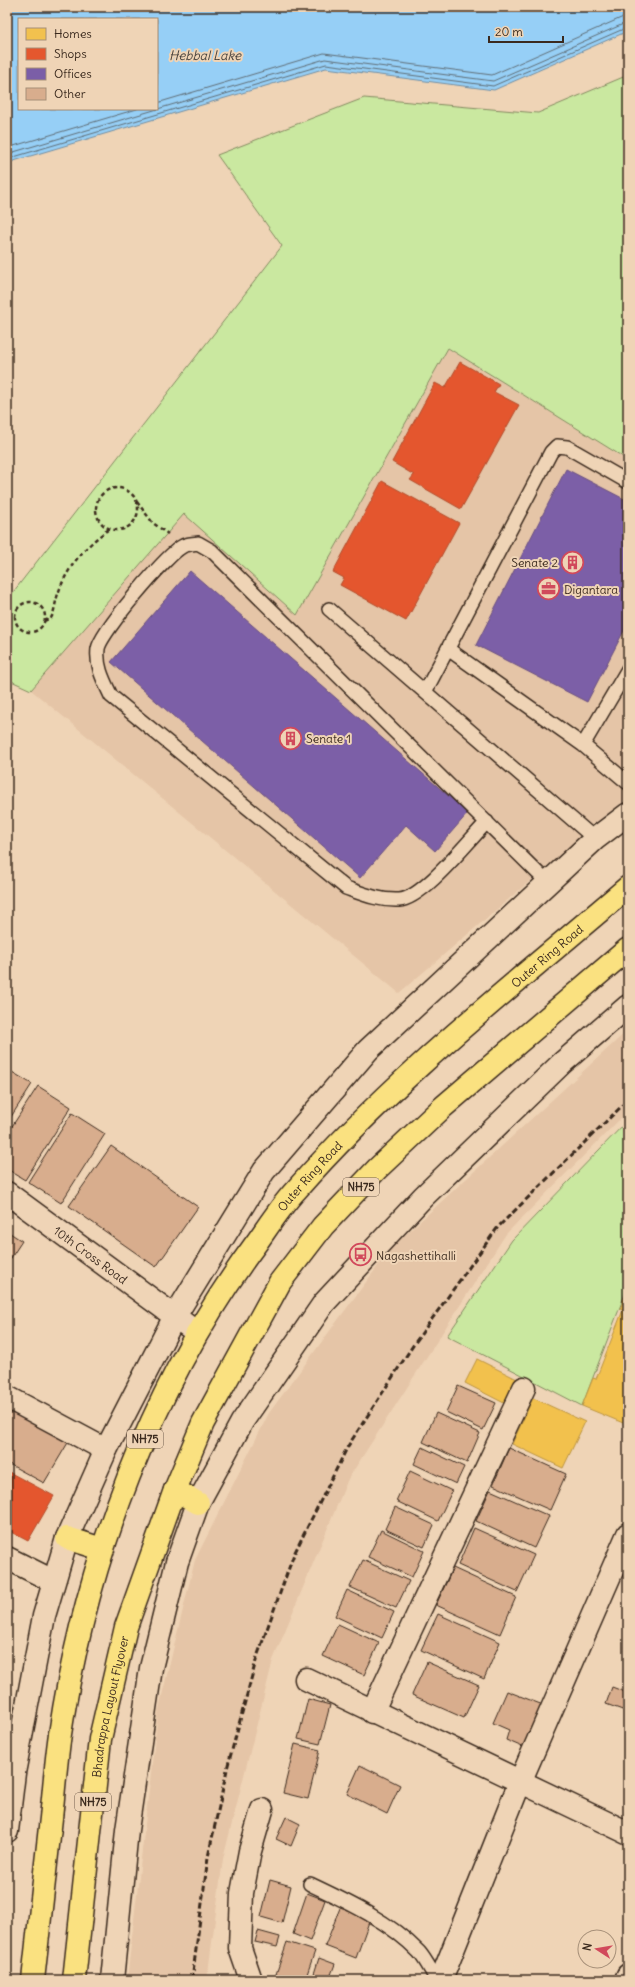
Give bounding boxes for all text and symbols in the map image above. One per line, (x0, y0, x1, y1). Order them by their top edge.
legend (18, 18, 158, 110)
scale bar (489, 18, 563, 44)
text: 20 m (495, 24, 523, 39)
text: Homes (54, 26, 92, 41)
text: Shops (54, 46, 87, 61)
water label: Hebbal Lake (169, 47, 242, 64)
text: Offices (54, 66, 92, 81)
text: Other (54, 86, 86, 101)
building icon: Senate 2 (560, 549, 586, 575)
place label: Senate 2 (511, 555, 558, 570)
office icon: Digantara (535, 576, 561, 602)
place label: Digantara (564, 582, 618, 597)
building icon: Senate 1 (277, 725, 303, 751)
place label: Senate 1 (306, 731, 351, 746)
street label: Outer Ring Road (508, 921, 586, 990)
street label: Outer Ring Road (274, 1138, 345, 1214)
road number: NH75 (343, 1178, 379, 1196)
street label: 10th Cross Road (51, 1223, 131, 1287)
bus stop icon: Nagashettihalli (348, 1242, 374, 1268)
place label: Nagashettihalli (376, 1248, 456, 1263)
road number: NH75 (127, 1430, 163, 1448)
street label: Bhadrappa Layout Flyover (88, 1634, 131, 1778)
road number: NH75 (75, 1793, 111, 1811)
north arrow (577, 1929, 617, 1969)
text: N (580, 1942, 595, 1952)

